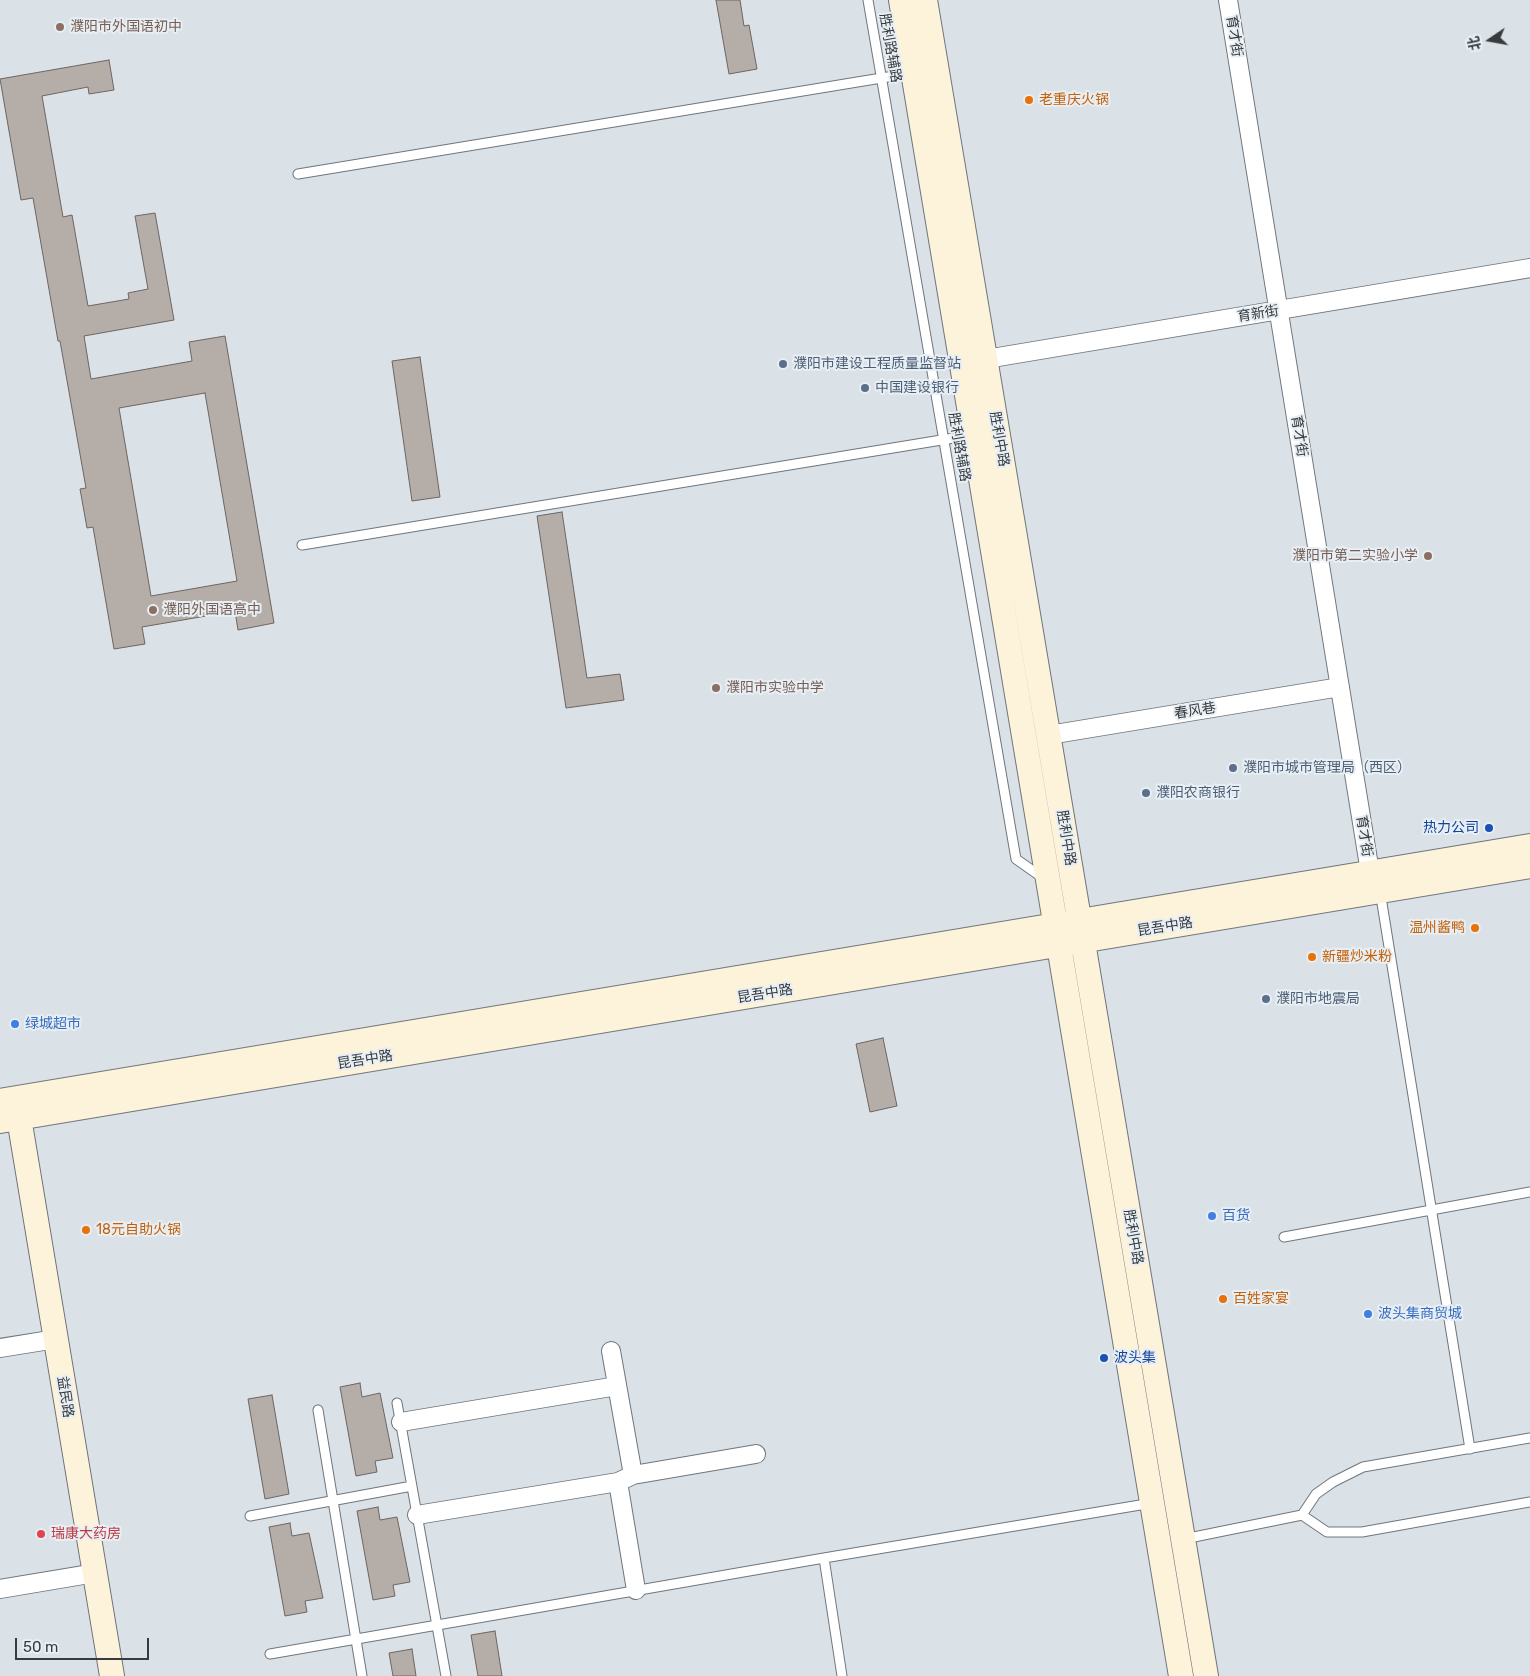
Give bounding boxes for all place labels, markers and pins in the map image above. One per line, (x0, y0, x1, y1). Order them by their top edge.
place label: 濮阳市外国语初中 (70, 19, 182, 35)
marker: 濮阳市外国语初中 (54, 21, 66, 33)
place label: 老重庆火锅 (1039, 92, 1109, 108)
marker: 老重庆火锅 (1023, 94, 1035, 106)
place label: 濮阳市建设工程质量监督站 (793, 356, 961, 372)
marker: 濮阳市建设工程质量监督站 (777, 358, 789, 370)
place label: 中国建设银行 (875, 380, 959, 396)
marker: 中国建设银行 (859, 382, 871, 394)
place label: 濮阳市第二实验小学 (1292, 548, 1418, 564)
marker: 濮阳市第二实验小学 (1422, 550, 1434, 562)
place label: 濮阳外国语高中 (163, 602, 261, 618)
marker: 濮阳外国语高中 (147, 604, 159, 616)
place label: 濮阳市实验中学 (726, 680, 824, 696)
marker: 濮阳市实验中学 (710, 682, 722, 694)
place label: 濮阳市城市管理局（西区） (1243, 760, 1411, 776)
marker: 濮阳市城市管理局（西区） (1227, 762, 1239, 774)
place label: 濮阳农商银行 (1156, 785, 1240, 801)
marker: 濮阳农商银行 (1140, 787, 1152, 799)
place label: 热力公司 (1423, 820, 1479, 836)
marker: 热力公司 (1483, 822, 1495, 834)
place label: 温州酱鸭 (1409, 920, 1465, 936)
marker: 温州酱鸭 (1469, 922, 1481, 934)
place label: 新疆炒米粉 (1322, 949, 1392, 965)
marker: 新疆炒米粉 (1306, 951, 1318, 963)
place label: 濮阳市地震局 (1276, 991, 1360, 1007)
marker: 濮阳市地震局 (1260, 993, 1272, 1005)
place label: 绿城超市 (25, 1016, 81, 1032)
marker: 绿城超市 (9, 1018, 21, 1030)
place label: 百货 (1222, 1208, 1250, 1224)
marker: 百货 (1206, 1210, 1218, 1222)
place label: 18元自助火锅 (96, 1222, 181, 1238)
marker: 18元自助火锅 (80, 1224, 92, 1236)
place label: 百姓家宴 (1233, 1291, 1289, 1307)
marker: 百姓家宴 (1217, 1293, 1229, 1305)
place label: 波头集商贸城 (1378, 1306, 1462, 1322)
marker: 波头集商贸城 (1362, 1308, 1374, 1320)
place label: 波头集 (1114, 1350, 1156, 1366)
marker: 波头集 (1098, 1352, 1110, 1364)
place label: 瑞康大药房 (51, 1526, 121, 1542)
marker: 瑞康大药房 (35, 1528, 47, 1540)

